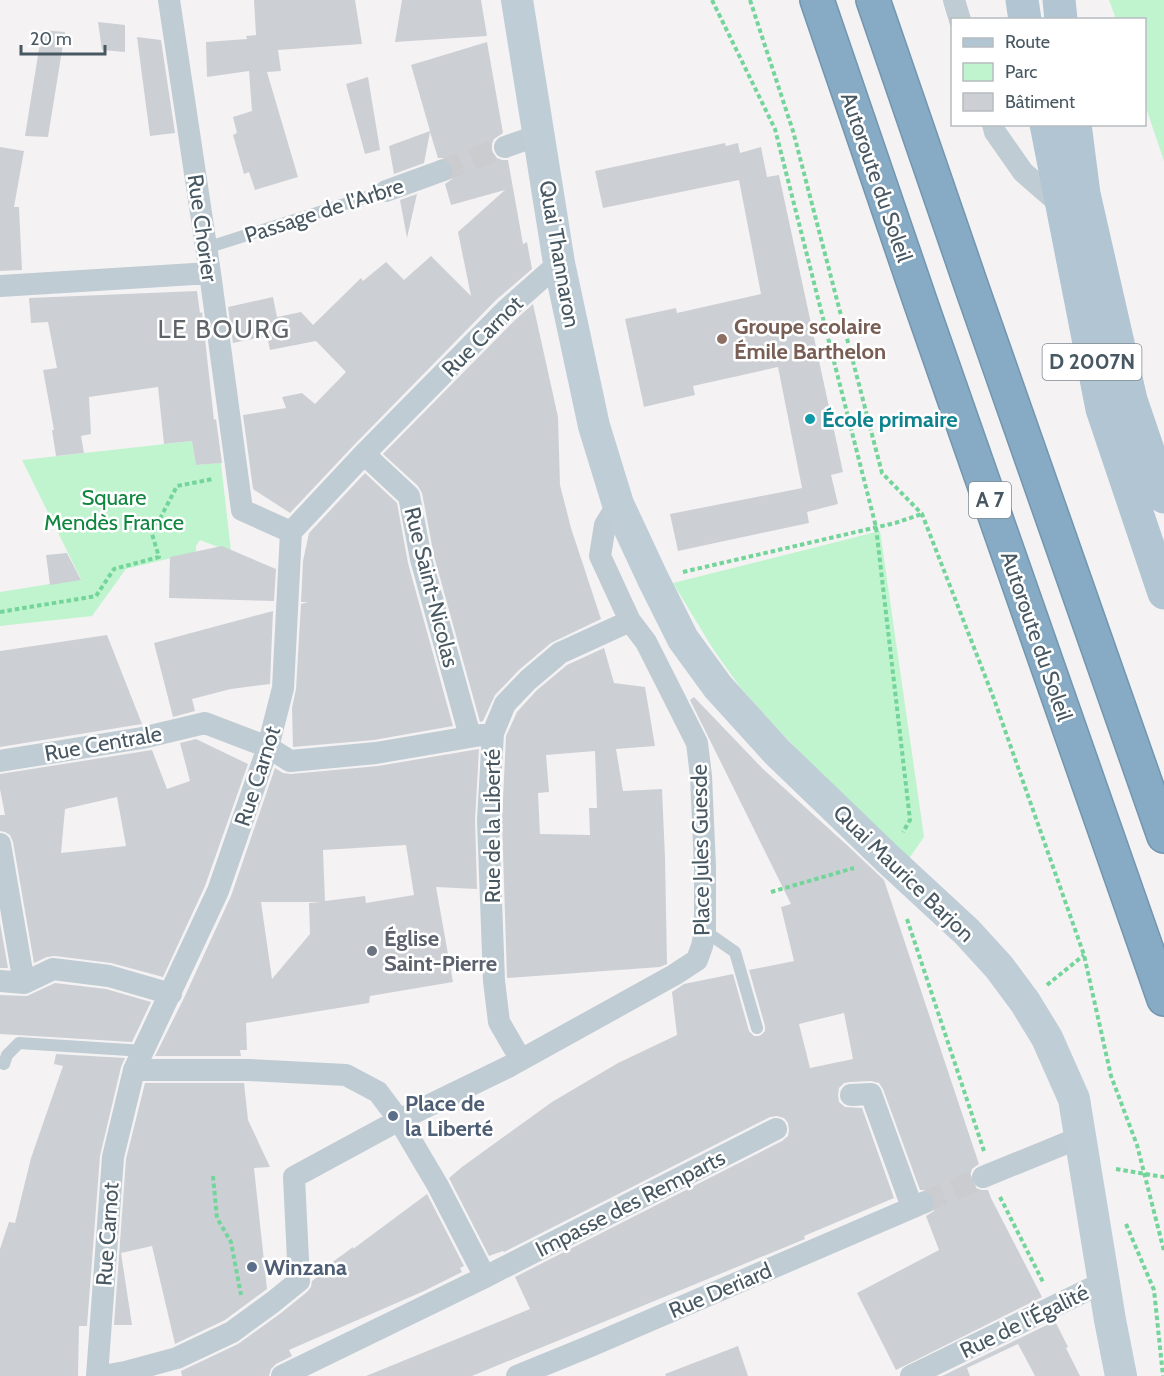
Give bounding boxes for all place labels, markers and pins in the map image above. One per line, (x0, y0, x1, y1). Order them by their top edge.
place label: Groupe scolaire Émile Barthelon (734, 313, 886, 365)
marker: Groupe scolaire Émile Barthelon (715, 332, 729, 346)
place label: École primaire (822, 406, 958, 433)
marker: École primaire (803, 412, 817, 426)
place label: Église Saint-Pierre (384, 925, 497, 977)
marker: Église Saint-Pierre (365, 944, 379, 958)
place label: Place de la Liberté (405, 1090, 493, 1142)
marker: Place de la Liberté (386, 1109, 400, 1123)
place label: Winzana (264, 1254, 347, 1281)
marker: Winzana (245, 1260, 259, 1274)

